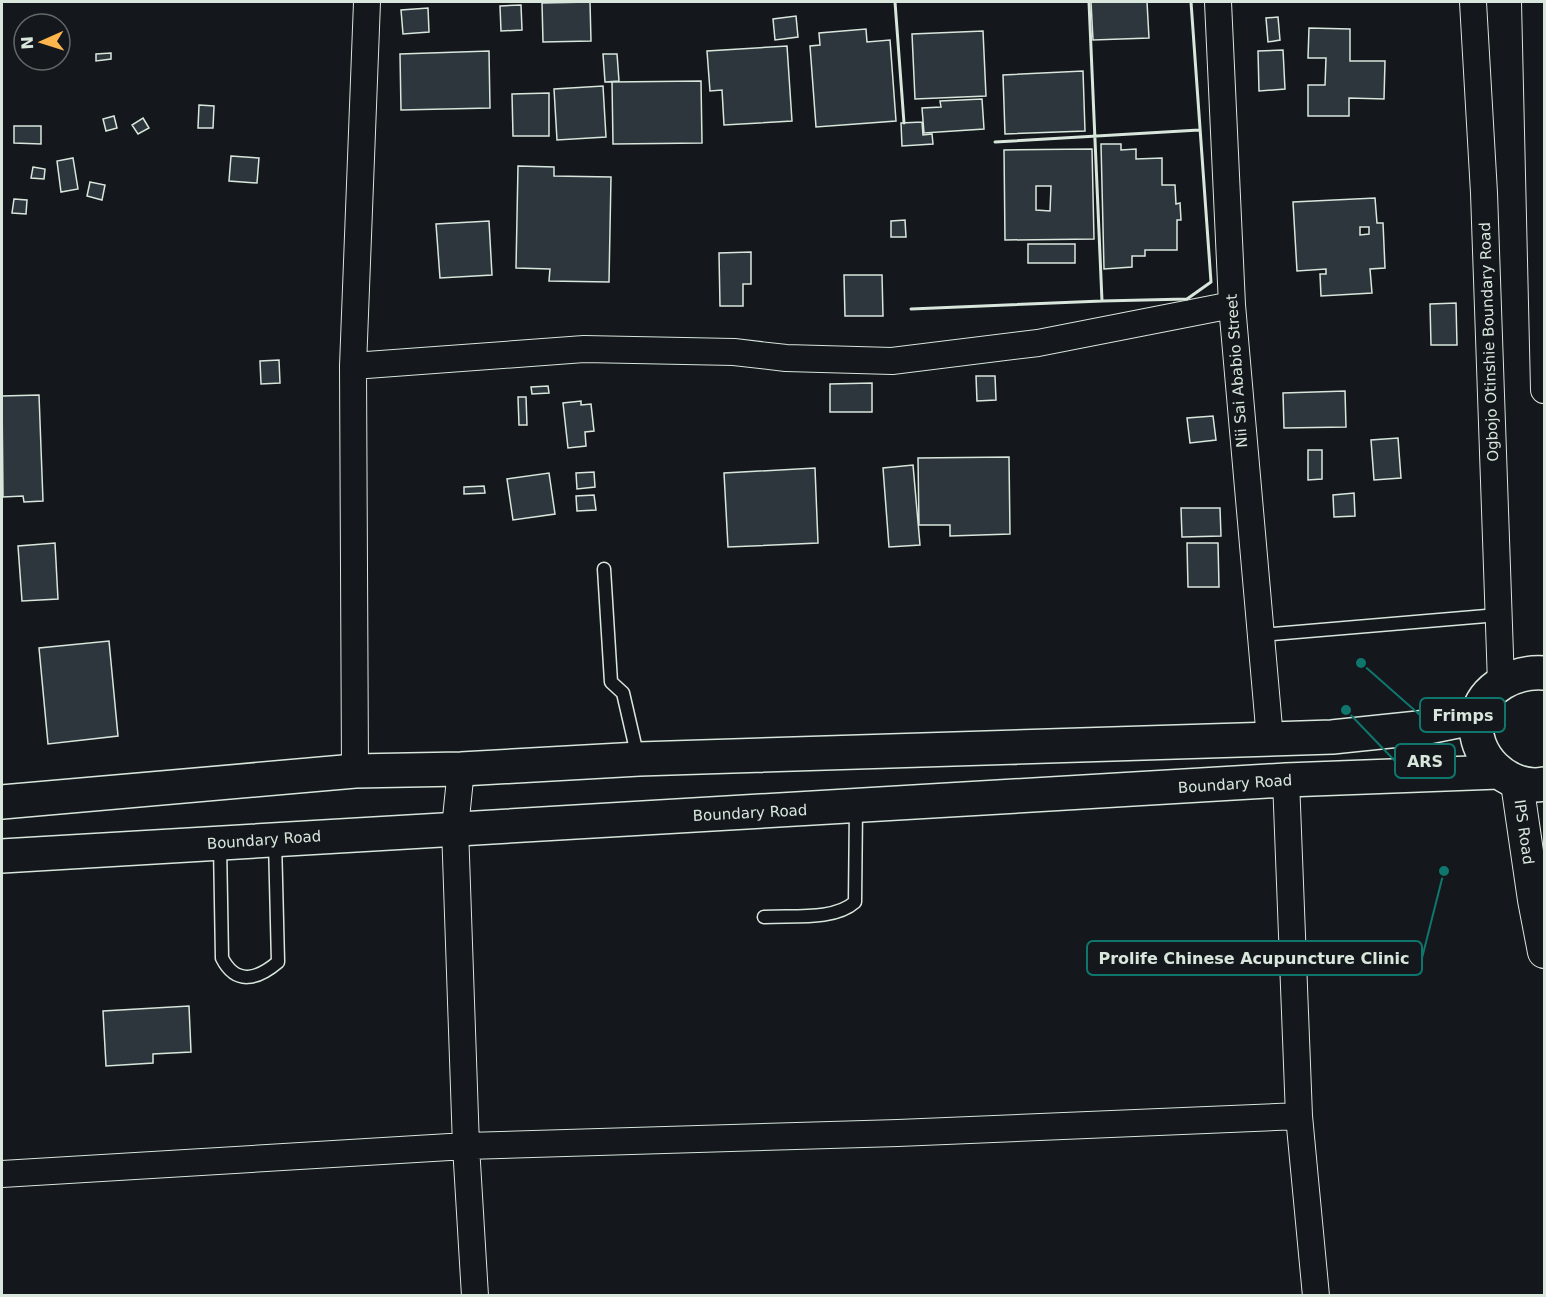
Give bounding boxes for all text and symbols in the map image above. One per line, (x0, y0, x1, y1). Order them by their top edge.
north arrow (12, 12, 72, 72)
text: N (18, 36, 37, 50)
street label: Ogbojo Otinshie Boundary Road (1476, 222, 1502, 462)
street label: Nii Sai Ababio Street (1223, 293, 1251, 449)
callout: Frimps (1420, 698, 1505, 732)
text: Frimps (1433, 706, 1493, 725)
callout: ARS (1395, 744, 1455, 778)
text: ARS (1407, 752, 1443, 771)
street label: Boundary Road (1177, 771, 1293, 797)
street label: IPS Road (1511, 798, 1537, 866)
street label: Boundary Road (692, 801, 808, 825)
street label: Boundary Road (206, 827, 322, 853)
callout: Prolife Chinese Acupuncture Clinic (1087, 941, 1422, 975)
text: Prolife Chinese Acupuncture Clinic (1098, 949, 1410, 968)

